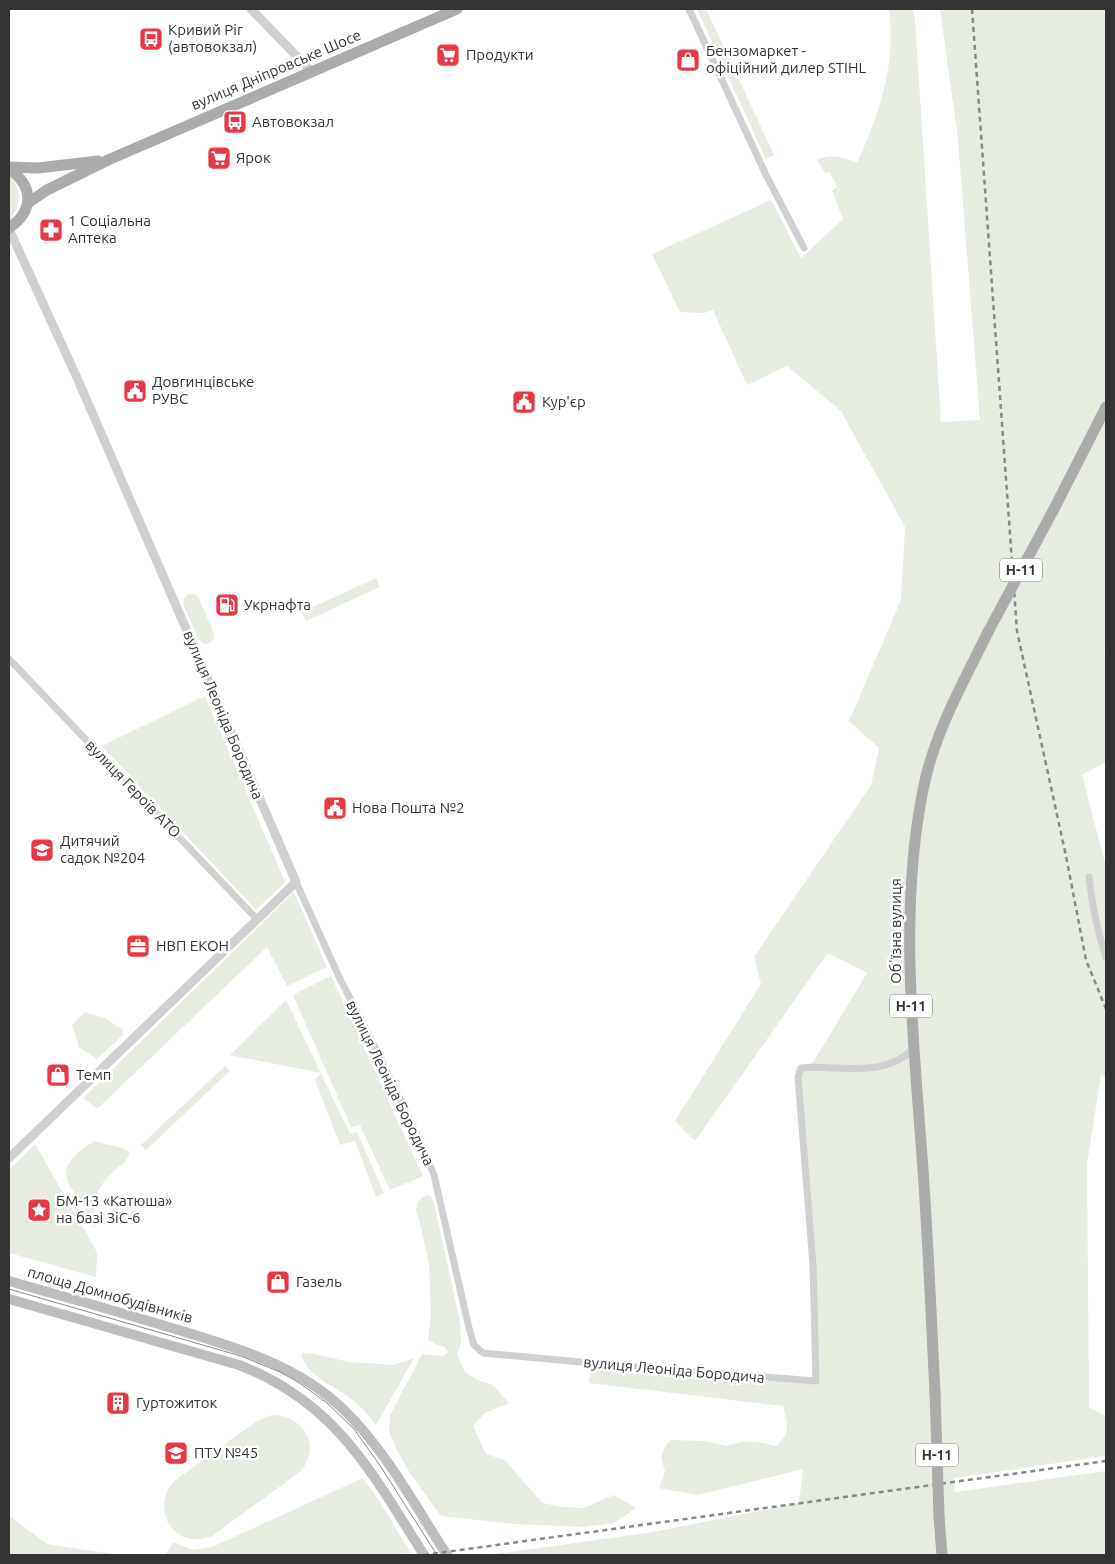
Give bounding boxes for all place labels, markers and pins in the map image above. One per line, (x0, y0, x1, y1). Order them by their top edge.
place label: Кривий Ріг (автовокзал) (168, 21, 257, 55)
bus stop icon: Кривий Ріг (автовокзал) (138, 26, 164, 52)
supermarket icon: Продукти (435, 42, 461, 68)
place label: Бензомаркет - офіційний дилер STIHL (706, 42, 866, 76)
place label: Продукти (466, 46, 534, 63)
shop icon: Бензомаркет - офіційний дилер STIHL (675, 47, 701, 73)
bus stop icon: Автовокзал (222, 109, 248, 135)
place label: Автовокзал (252, 113, 334, 130)
supermarket icon: Ярок (206, 145, 232, 171)
place label: Ярок (236, 149, 271, 166)
place label: 1 Соціальна Аптека (68, 212, 151, 246)
pharmacy icon: 1 Соціальна Аптека (38, 217, 64, 243)
place label: Довгинцівське РУВС (152, 373, 254, 407)
public building icon: Довгинцівське РУВС (122, 378, 148, 404)
public building icon: Кур'єр (511, 389, 537, 415)
place label: Кур'єр (542, 393, 586, 410)
fuel station icon: Укрнафта (214, 592, 240, 618)
place label: Укрнафта (244, 596, 311, 613)
public building icon: Нова Пошта №2 (322, 795, 348, 821)
place label: Нова Пошта №2 (352, 799, 465, 816)
place label: Дитячий садок №204 (60, 832, 145, 866)
school or university icon: Дитячий садок №204 (29, 837, 55, 863)
office icon: НВП ЕКОН (125, 933, 151, 959)
place label: НВП ЕКОН (156, 937, 229, 954)
shop icon: Темп (45, 1062, 71, 1088)
place label: Темп (76, 1066, 111, 1083)
place label: БМ-13 «Катюша» на базі ЗіС-6 (56, 1192, 172, 1226)
place icon: БМ-13 «Катюша» на базі ЗіС-6 (26, 1197, 52, 1223)
shop icon: Газель (265, 1269, 291, 1295)
place label: Газель (296, 1273, 342, 1290)
building icon: Гуртожиток (105, 1390, 131, 1416)
place label: Гуртожиток (136, 1394, 217, 1411)
school or university icon: ПТУ №45 (163, 1440, 189, 1466)
place label: ПТУ №45 (194, 1444, 258, 1461)

